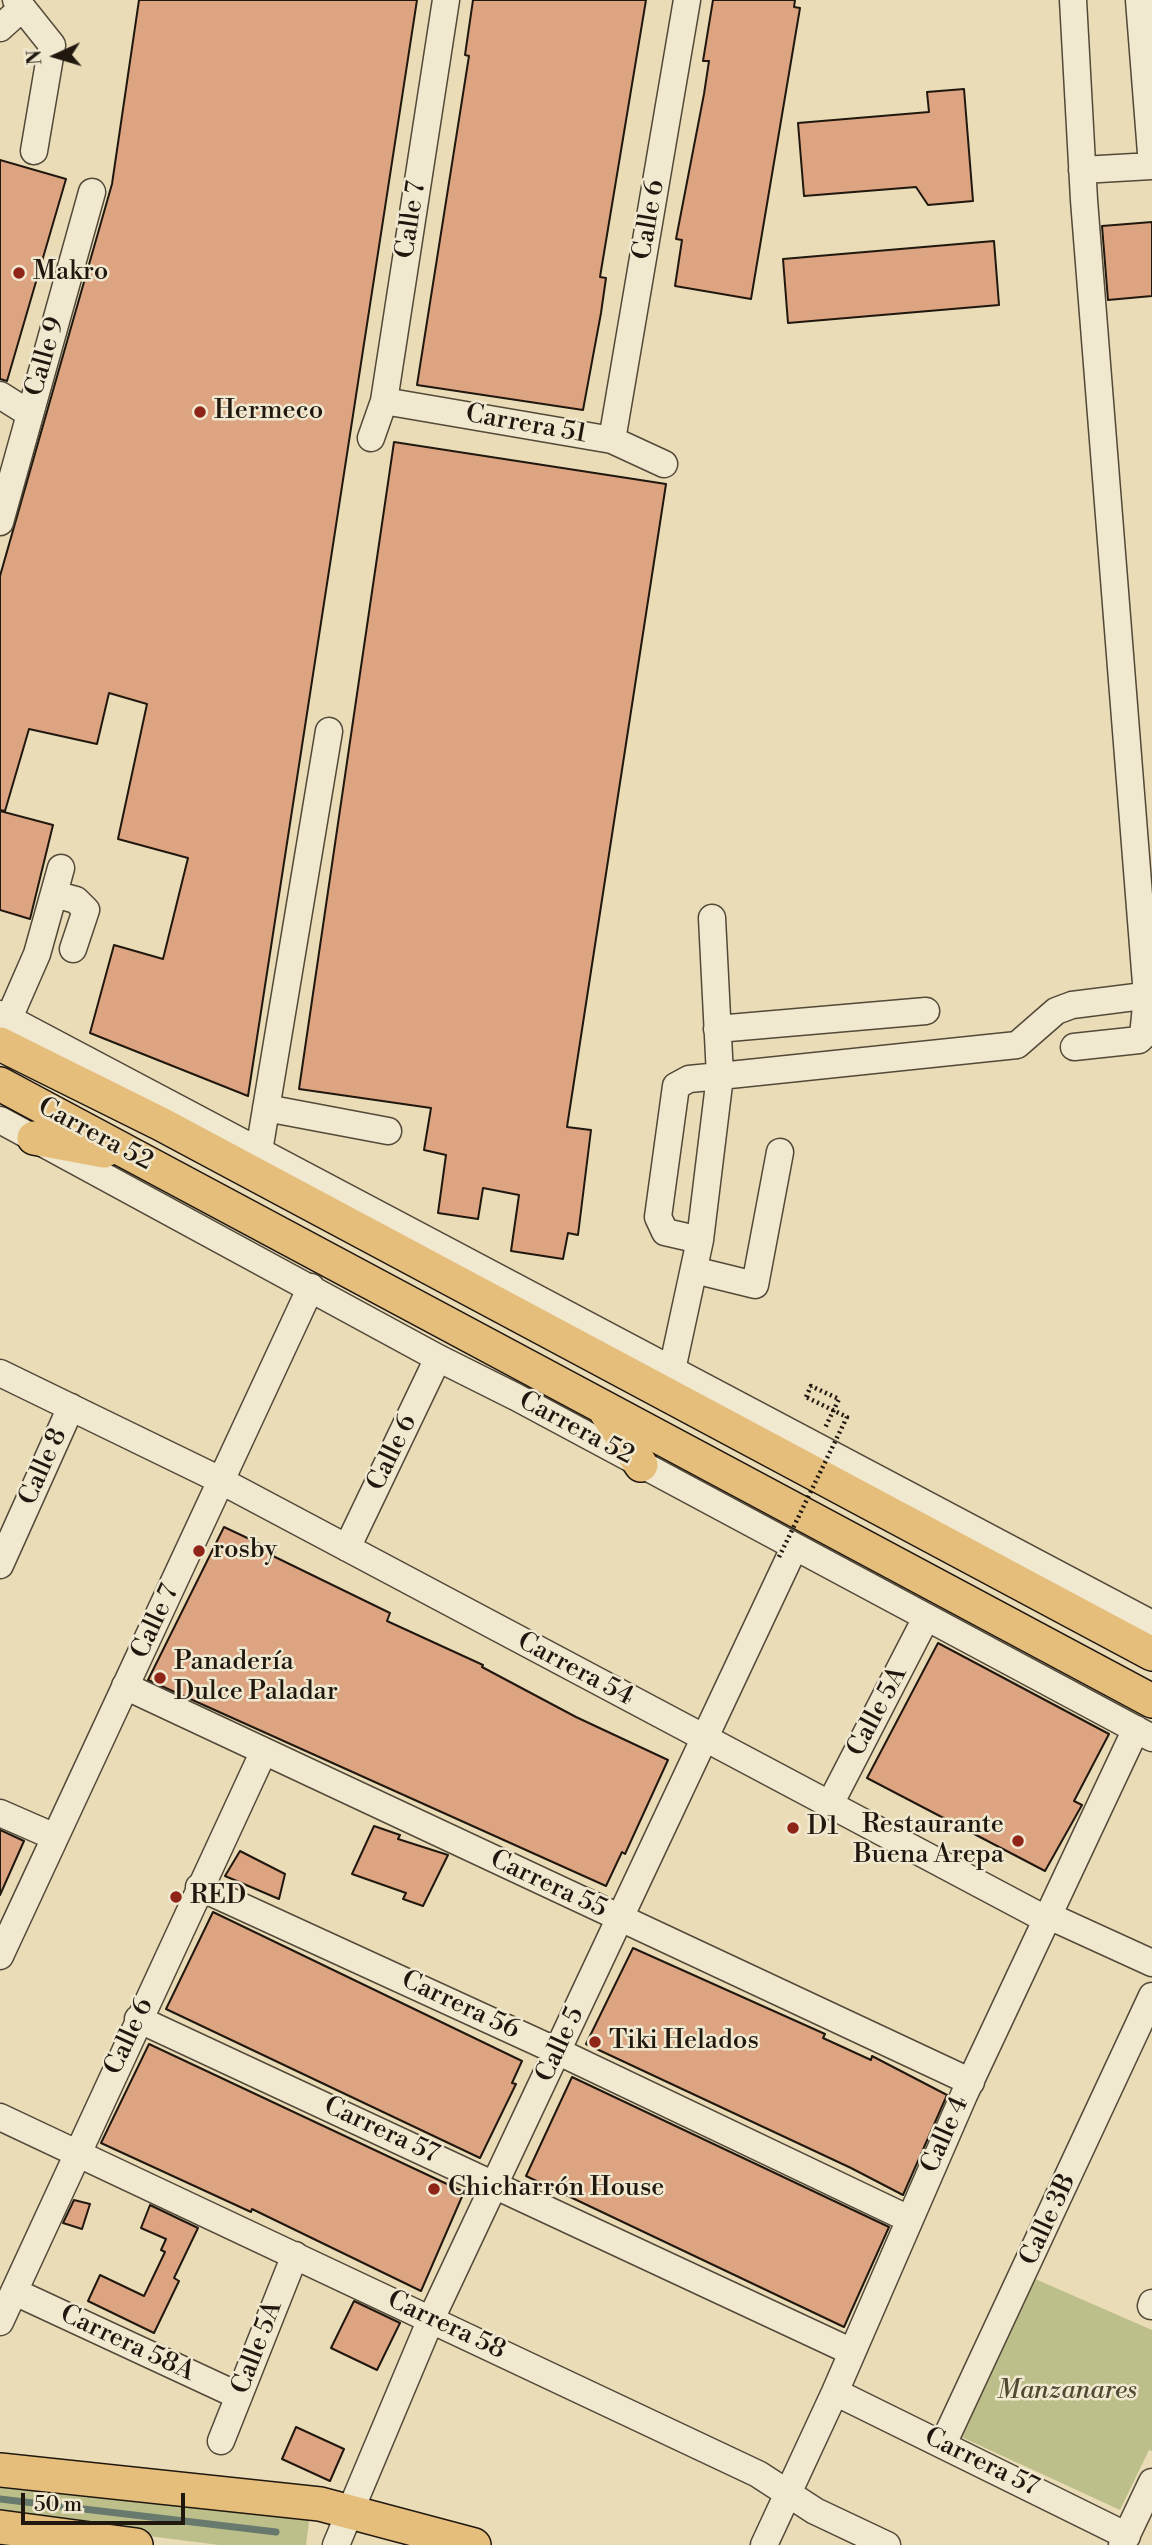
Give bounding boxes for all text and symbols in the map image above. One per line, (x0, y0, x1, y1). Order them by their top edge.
north arrow (21, 21, 91, 91)
text: N (23, 49, 48, 66)
street label: Calle 6 (628, 178, 672, 262)
street label: Calle 7 (390, 179, 434, 261)
place label: Makro (33, 257, 108, 289)
marker: Makro (11, 265, 27, 281)
street label: Calle 9 (20, 314, 72, 400)
place label: Hermeco (214, 396, 323, 428)
street label: Carrera 51 (463, 399, 589, 451)
marker: Hermeco (192, 404, 208, 420)
street label: Carrera 52 (32, 1092, 158, 1178)
street label: Carrera 52 (513, 1386, 639, 1472)
street label: Calle 6 (361, 1410, 425, 1496)
street label: Calle 8 (13, 1424, 75, 1510)
place label: rosby (213, 1535, 277, 1567)
marker: rosby (191, 1543, 207, 1559)
street label: Calle 7 (125, 1580, 187, 1664)
street label: Carrera 54 (512, 1626, 638, 1714)
place label: Panadería Dulce Paladar (174, 1647, 338, 1708)
street label: Calle 5A (841, 1662, 915, 1762)
marker: Panadería Dulce Paladar (152, 1670, 168, 1686)
place label: Restaurante Buena Arepa (854, 1810, 1004, 1871)
place label: D1 (807, 1812, 838, 1844)
marker: D1 (785, 1820, 801, 1836)
marker: Restaurante Buena Arepa (1010, 1833, 1026, 1849)
street label: Carrera 55 (485, 1844, 611, 1926)
place label: RED (190, 1881, 246, 1913)
marker: RED (168, 1889, 184, 1905)
street label: Carrera 56 (396, 1965, 524, 2047)
street label: Calle 6 (99, 1994, 161, 2080)
street label: Calle 5 (530, 2003, 592, 2087)
place label: Tiki Helados (609, 2026, 759, 2058)
marker: Tiki Helados (587, 2034, 603, 2050)
street label: Carrera 57 (319, 2091, 443, 2171)
street label: Calle 4 (915, 2092, 977, 2178)
street label: Calle 3B (1014, 2169, 1084, 2271)
place label: Chicharrón House (448, 2173, 664, 2205)
marker: Chicharrón House (426, 2181, 442, 2197)
street label: Carrera 58 (382, 2285, 510, 2367)
street label: Calle 5A (226, 2297, 290, 2399)
street label: Carrera 58A (55, 2299, 199, 2389)
park label: Manzanares (997, 2376, 1137, 2408)
street label: Carrera 57 (919, 2422, 1043, 2504)
scale bar (24, 2478, 189, 2522)
text: 50 m (34, 2492, 82, 2518)

